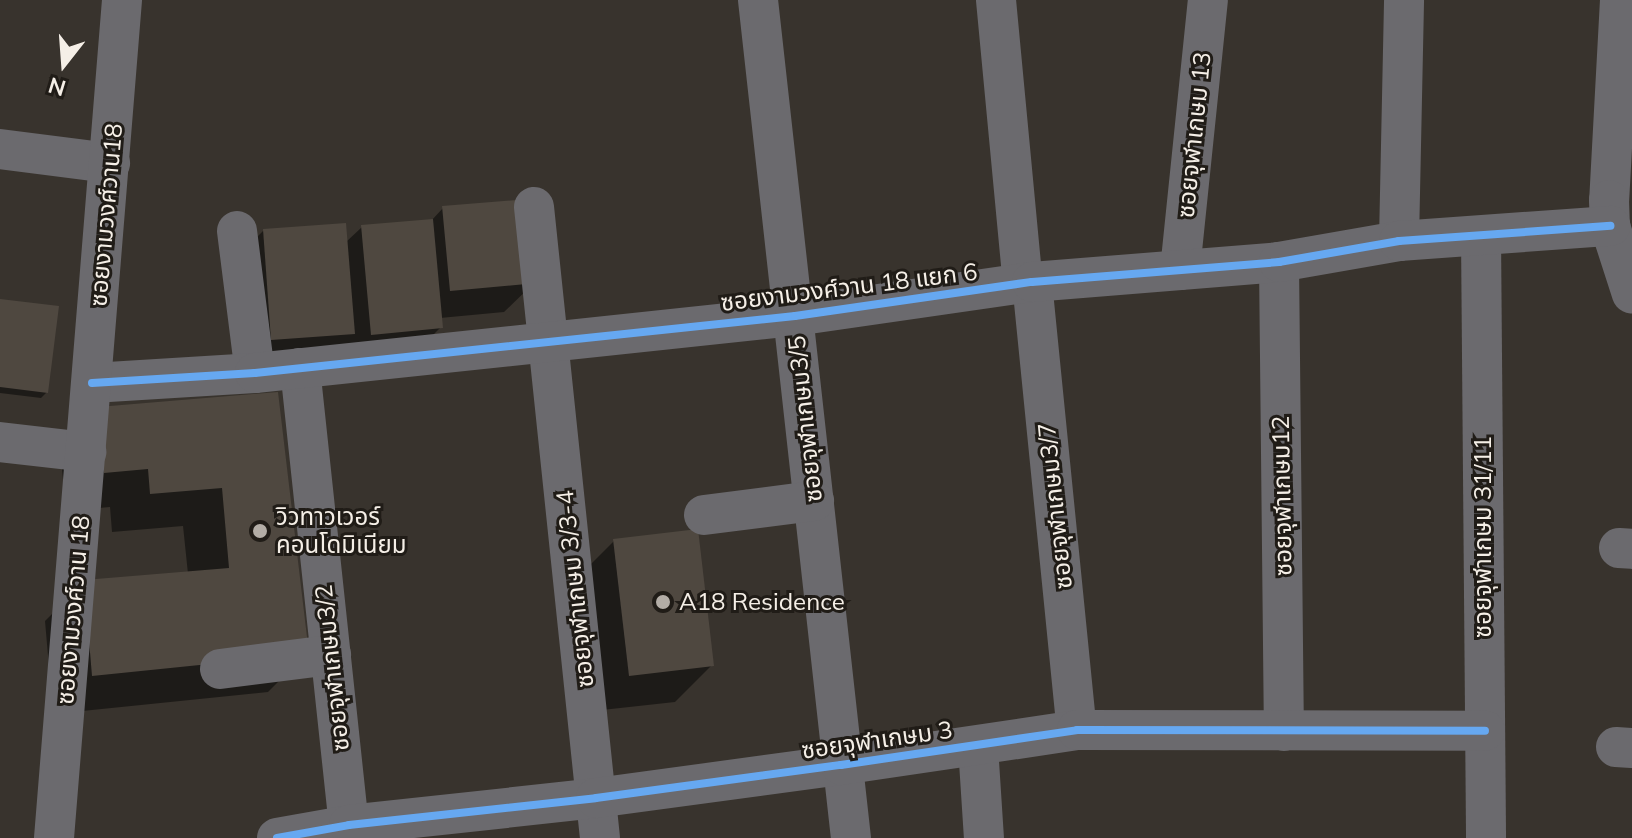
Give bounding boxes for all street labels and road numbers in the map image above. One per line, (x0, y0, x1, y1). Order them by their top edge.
street label: ซอยจุฬาเกษม 13 (1171, 51, 1217, 219)
street label: ซอยงามวงศ์วาน18 (84, 122, 128, 308)
street label: ซอยงามวงศ์วาน 18 แยก 6 (719, 257, 979, 317)
street label: ซอยจุฬาเกษม3/5 (782, 334, 828, 504)
street label: ซอยจุฬาเกษม12 (1266, 416, 1298, 576)
street label: ซอยจุฬาเกษม3/7 (1032, 421, 1078, 591)
street label: ซอยจุฬาเกษม 31/11 (1469, 436, 1497, 638)
street label: ซอยจุฬาเกษม 3/3-4 (550, 489, 600, 689)
street label: ซอยงามวงศ์วาน 18 (50, 514, 96, 706)
street label: ซอยจุฬาเกษม3/2 (309, 583, 355, 753)
street label: ซอยจุฬาเกษม 3 (800, 715, 954, 765)

